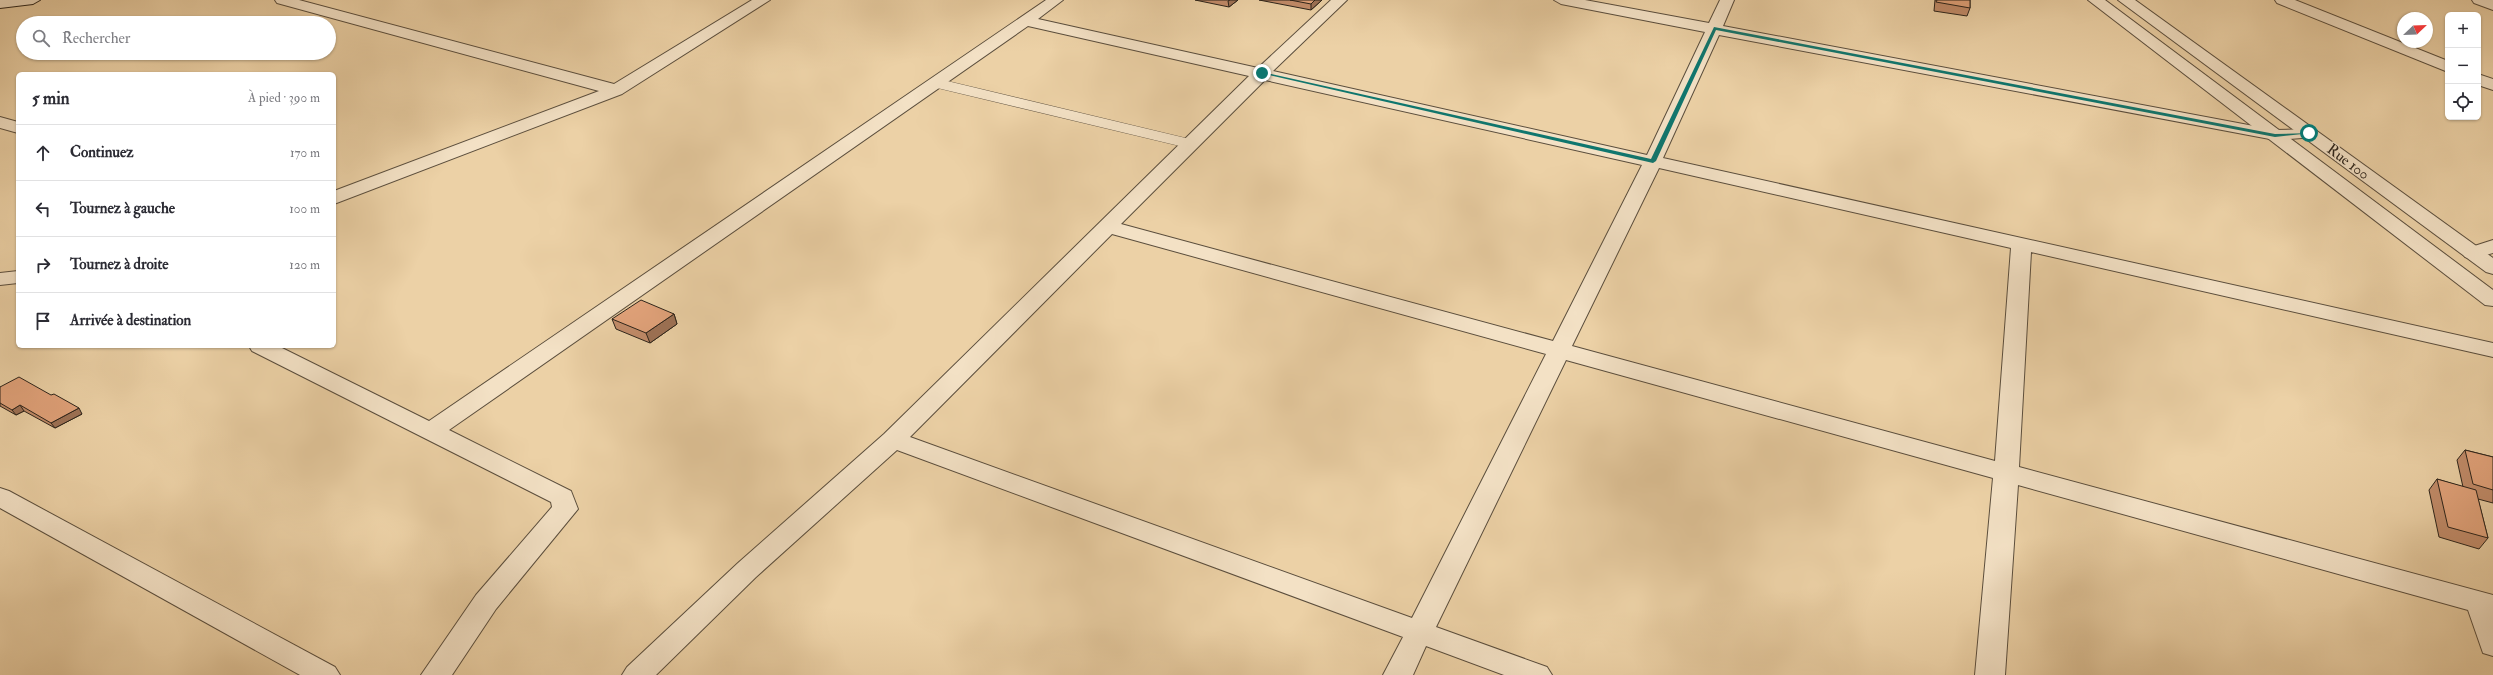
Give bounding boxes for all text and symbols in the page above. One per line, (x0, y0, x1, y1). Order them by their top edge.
north arrow (2397, 12, 2433, 48)
map controls (2445, 12, 2481, 120)
button: + (2445, 12, 2481, 48)
search box (16, 16, 336, 60)
icon: search (30, 27, 52, 49)
text: Rechercher (62, 29, 130, 48)
button: − (2445, 48, 2481, 84)
route end (1253, 64, 1271, 82)
button: locate (2445, 84, 2481, 120)
text: 5 min (32, 88, 70, 109)
text: À pied · 390 m (248, 90, 320, 106)
route start (2300, 124, 2318, 142)
street label: Rue 100 (2323, 140, 2373, 184)
icon: ahead (32, 142, 54, 164)
text: Continuez (70, 143, 134, 162)
text: 170 m (290, 145, 320, 161)
icon: left (32, 198, 54, 220)
text: Tournez à gauche (70, 199, 175, 218)
text: 100 m (289, 201, 320, 217)
icon: right (32, 254, 54, 276)
text: Tournez à droite (70, 255, 169, 274)
text: 120 m (289, 257, 320, 273)
icon: arrive (32, 310, 54, 332)
text: Arrivée à destination (70, 311, 191, 330)

